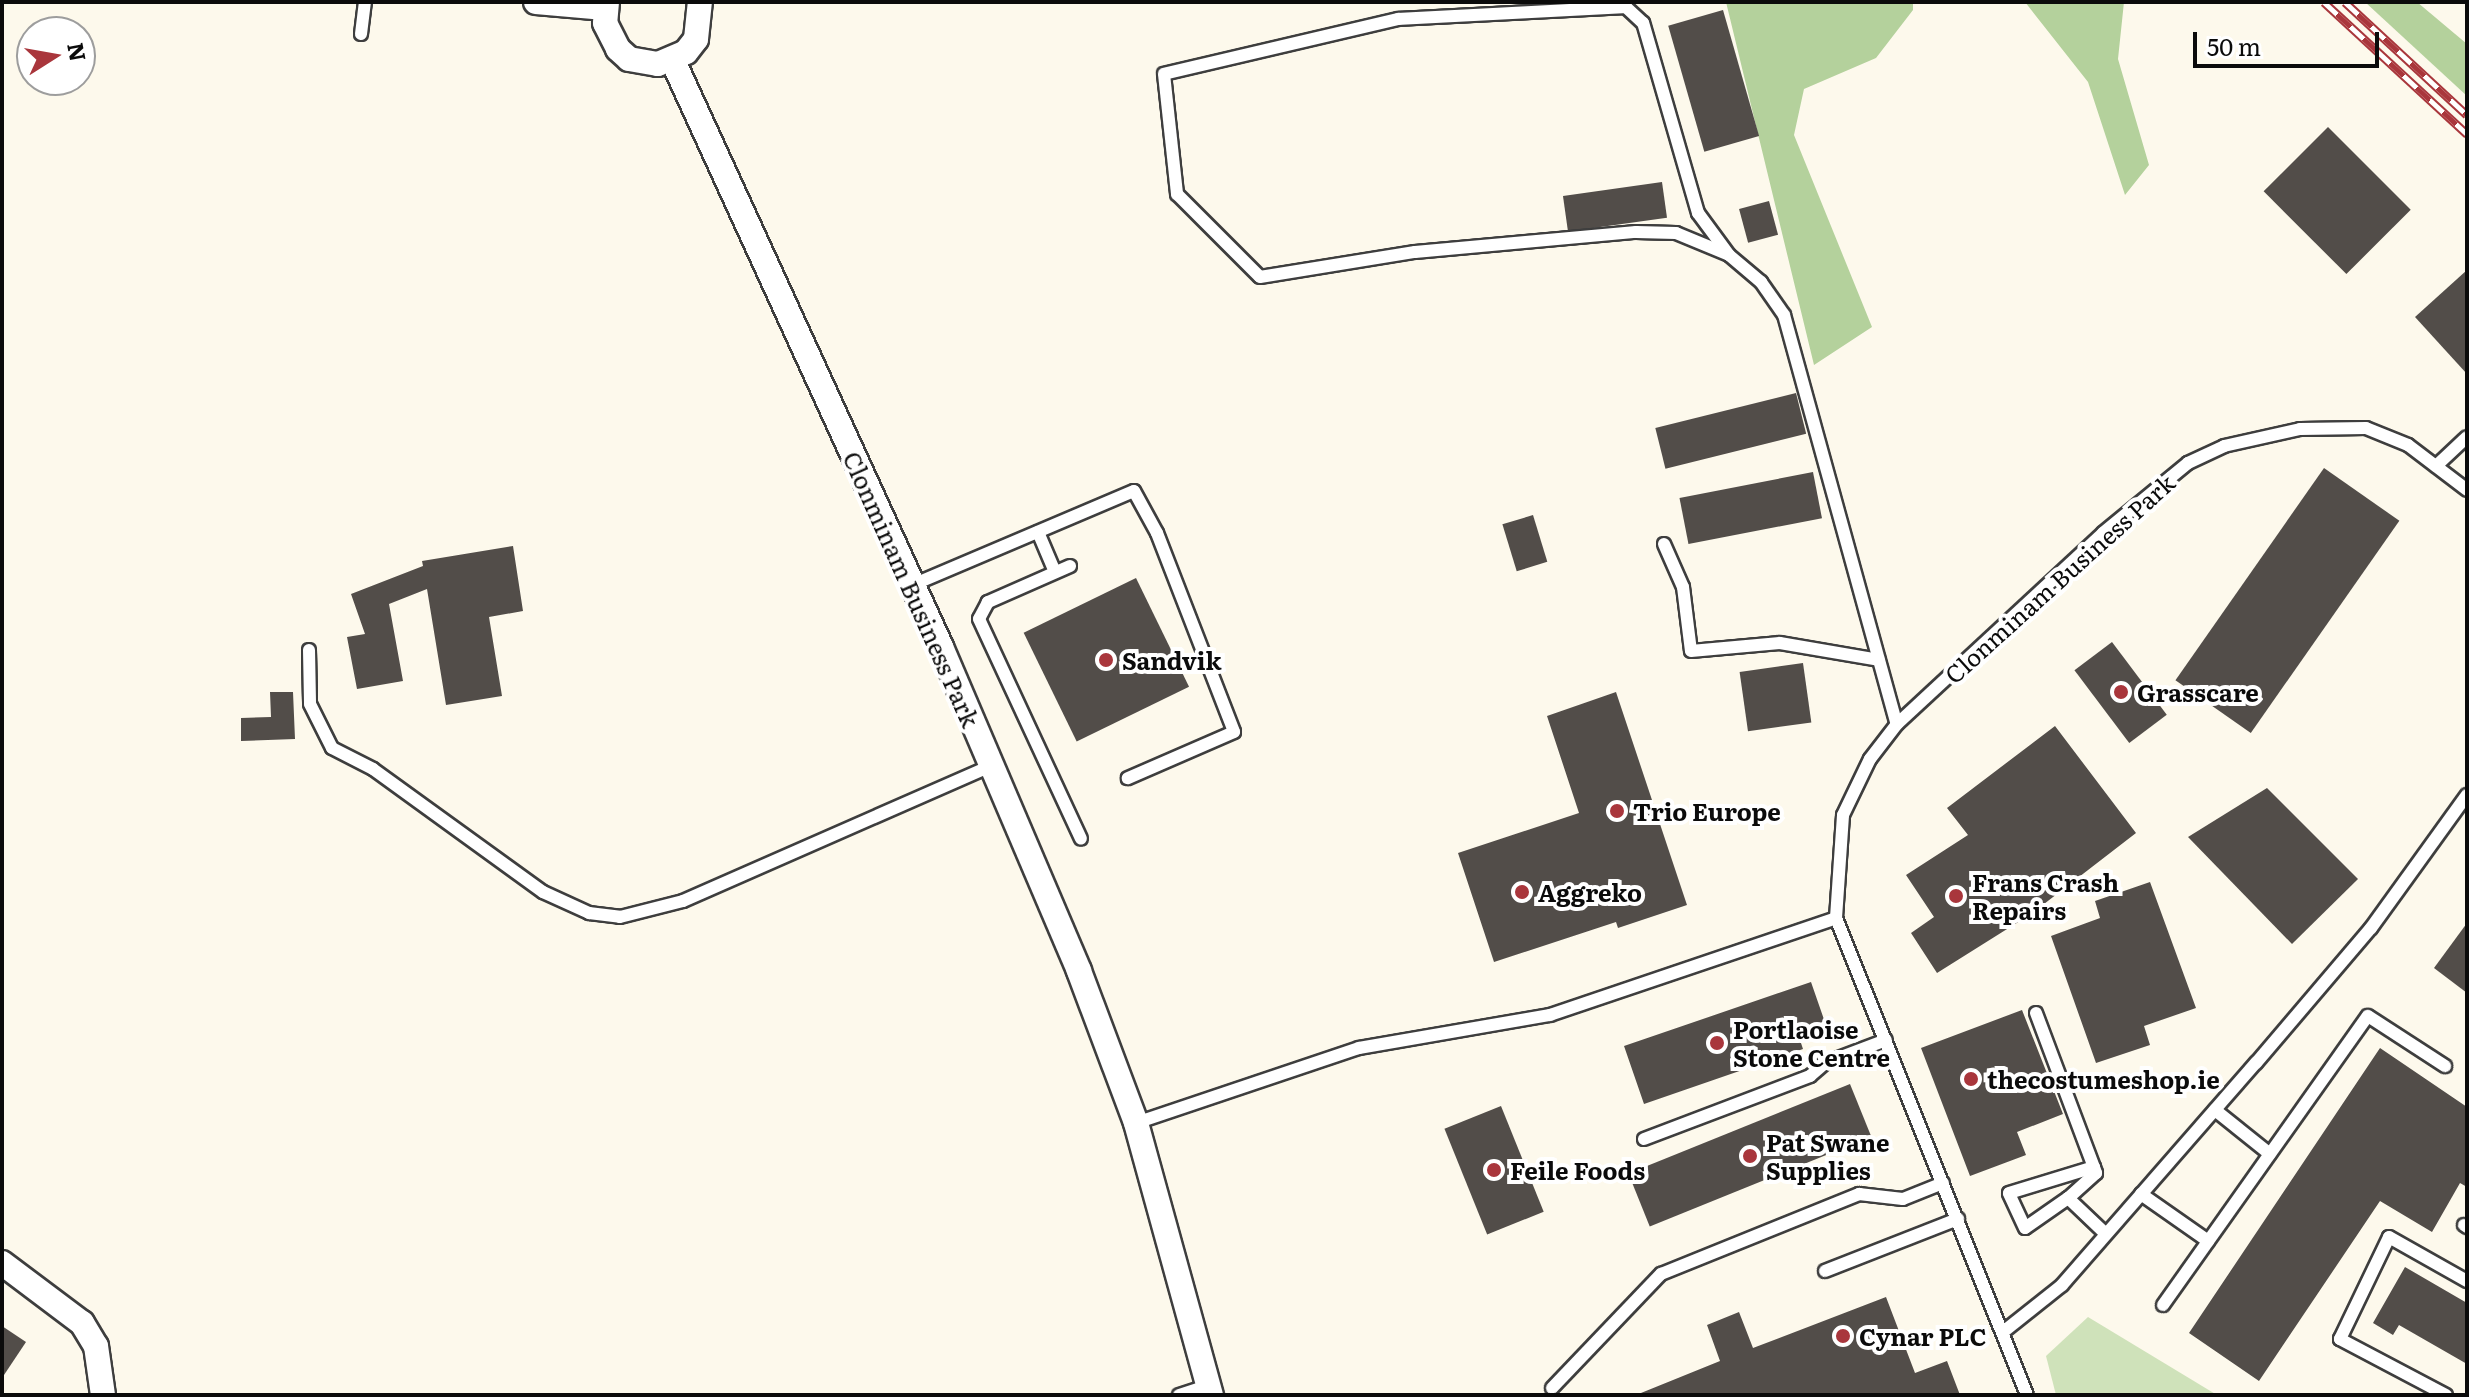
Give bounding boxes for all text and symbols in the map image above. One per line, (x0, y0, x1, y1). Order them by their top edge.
north arrow (16, 16, 96, 96)
scale bar (2197, 16, 2383, 66)
text: 50 m (2207, 28, 2261, 63)
text: N (60, 39, 96, 64)
street label: Clonminam Business Park (838, 447, 986, 731)
street label: Clonminam Business Park (1938, 467, 2180, 689)
place label: Sandvik (1122, 646, 1222, 674)
marker: Sandvik (1097, 651, 1115, 669)
place label: Grasscare (2137, 678, 2259, 706)
marker: Grasscare (2112, 683, 2130, 701)
place label: Trio Europe (1633, 797, 1781, 825)
marker: Trio Europe (1608, 802, 1626, 820)
place label: Frans Crash Repairs (1972, 868, 2119, 924)
place label: Aggreko (1538, 878, 1642, 906)
marker: Aggreko (1513, 883, 1531, 901)
marker: Frans Crash Repairs (1947, 887, 1965, 905)
place label: Portlaoise Stone Centre (1733, 1015, 1890, 1071)
marker: Portlaoise Stone Centre (1708, 1034, 1726, 1052)
place label: thecostumeshop.ie (1987, 1065, 2220, 1093)
marker: thecostumeshop.ie (1962, 1070, 1980, 1088)
place label: Pat Swane Supplies (1766, 1128, 1890, 1184)
marker: Pat Swane Supplies (1741, 1147, 1759, 1165)
place label: Feile Foods (1510, 1156, 1645, 1184)
marker: Feile Foods (1485, 1161, 1503, 1179)
place label: Cynar PLC (1859, 1322, 1987, 1350)
marker: Cynar PLC (1834, 1327, 1852, 1345)

